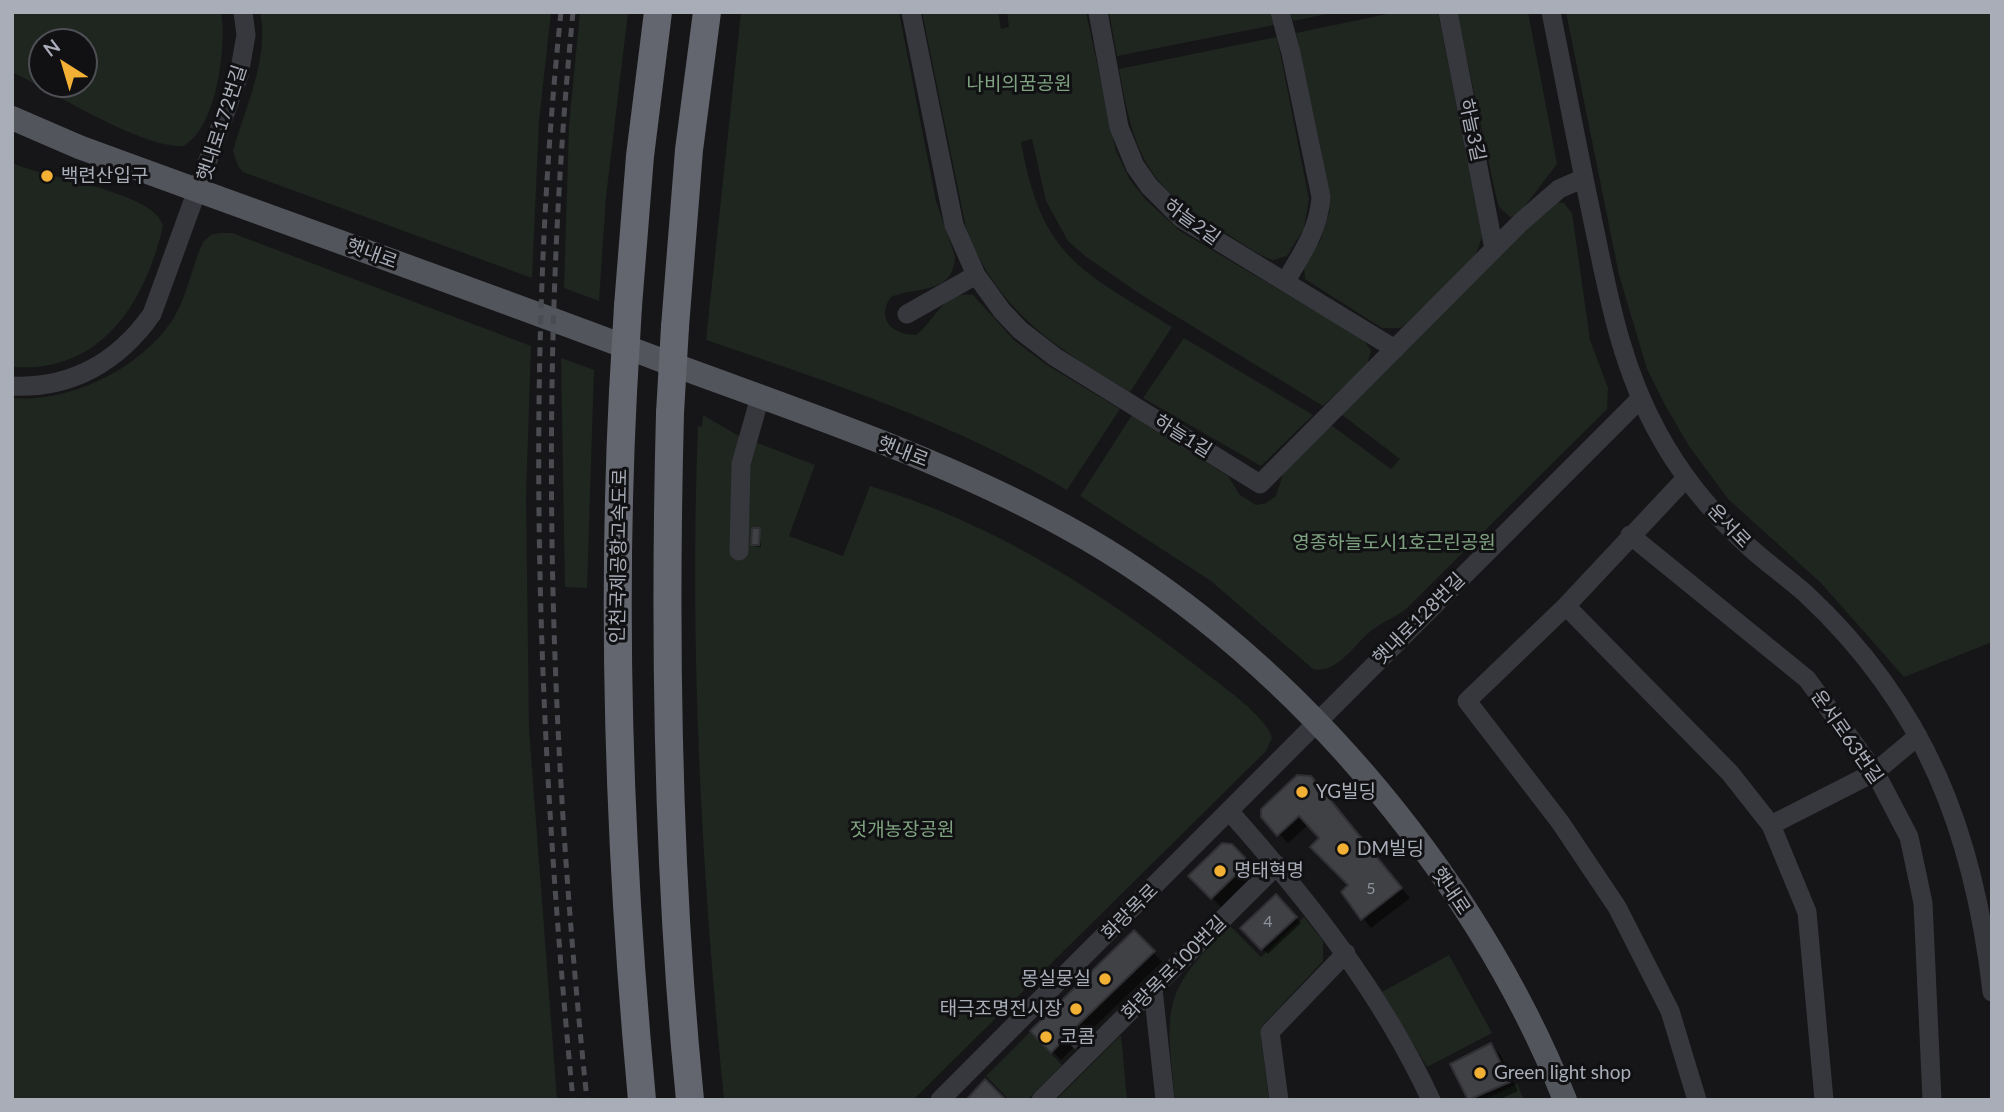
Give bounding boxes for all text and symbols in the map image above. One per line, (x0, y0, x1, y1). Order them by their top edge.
north arrow (28, 28, 98, 98)
text: N (38, 34, 64, 61)
street label: 햇내로172번길 (193, 62, 251, 184)
park label: 나비의꿈공원 (967, 73, 1071, 95)
street label: 하늘3길 (1454, 97, 1490, 163)
place label: 백련산입구 (61, 165, 148, 187)
marker: 백련산입구 (39, 168, 55, 184)
street label: 하늘2길 (1160, 194, 1224, 250)
street label: 햇내로 (343, 234, 401, 274)
street label: 하늘1길 (1150, 410, 1216, 462)
street label: 햇내로 (874, 432, 932, 472)
street label: 인천국제공항고속도로 (606, 468, 632, 644)
street label: 운서로 (1703, 499, 1755, 553)
park label: 영종하늘도시1호근린공원 (1292, 532, 1496, 554)
street label: 햇내로128번길 (1368, 568, 1470, 670)
street label: 운서로63번길 (1806, 686, 1888, 788)
place label: YG빌딩 (1316, 781, 1376, 803)
marker: YG빌딩 (1294, 784, 1310, 800)
park label: 젓개농장공원 (850, 819, 954, 841)
place label: DM빌딩 (1357, 838, 1424, 860)
marker: DM빌딩 (1335, 841, 1351, 857)
place label: 명태혁명 (1234, 860, 1304, 882)
marker: 명태혁명 (1212, 863, 1228, 879)
street label: 햇내로 (1427, 863, 1475, 919)
street label: 화랑목로 (1097, 879, 1163, 945)
house number: 5 (1366, 879, 1376, 899)
street label: 화랑목로100번길 (1117, 911, 1231, 1025)
house number: 4 (1263, 912, 1273, 932)
place label: 몽실뭉실 (1021, 968, 1091, 990)
marker: 몽실뭉실 (1097, 971, 1113, 987)
place label: 태극조명전시장 (940, 998, 1062, 1020)
marker: 태극조명전시장 (1068, 1001, 1084, 1017)
place label: 코콤 (1060, 1026, 1095, 1048)
marker: 코콤 (1038, 1029, 1054, 1045)
place label: Green light shop (1494, 1062, 1631, 1084)
marker: Green light shop (1472, 1065, 1488, 1081)

